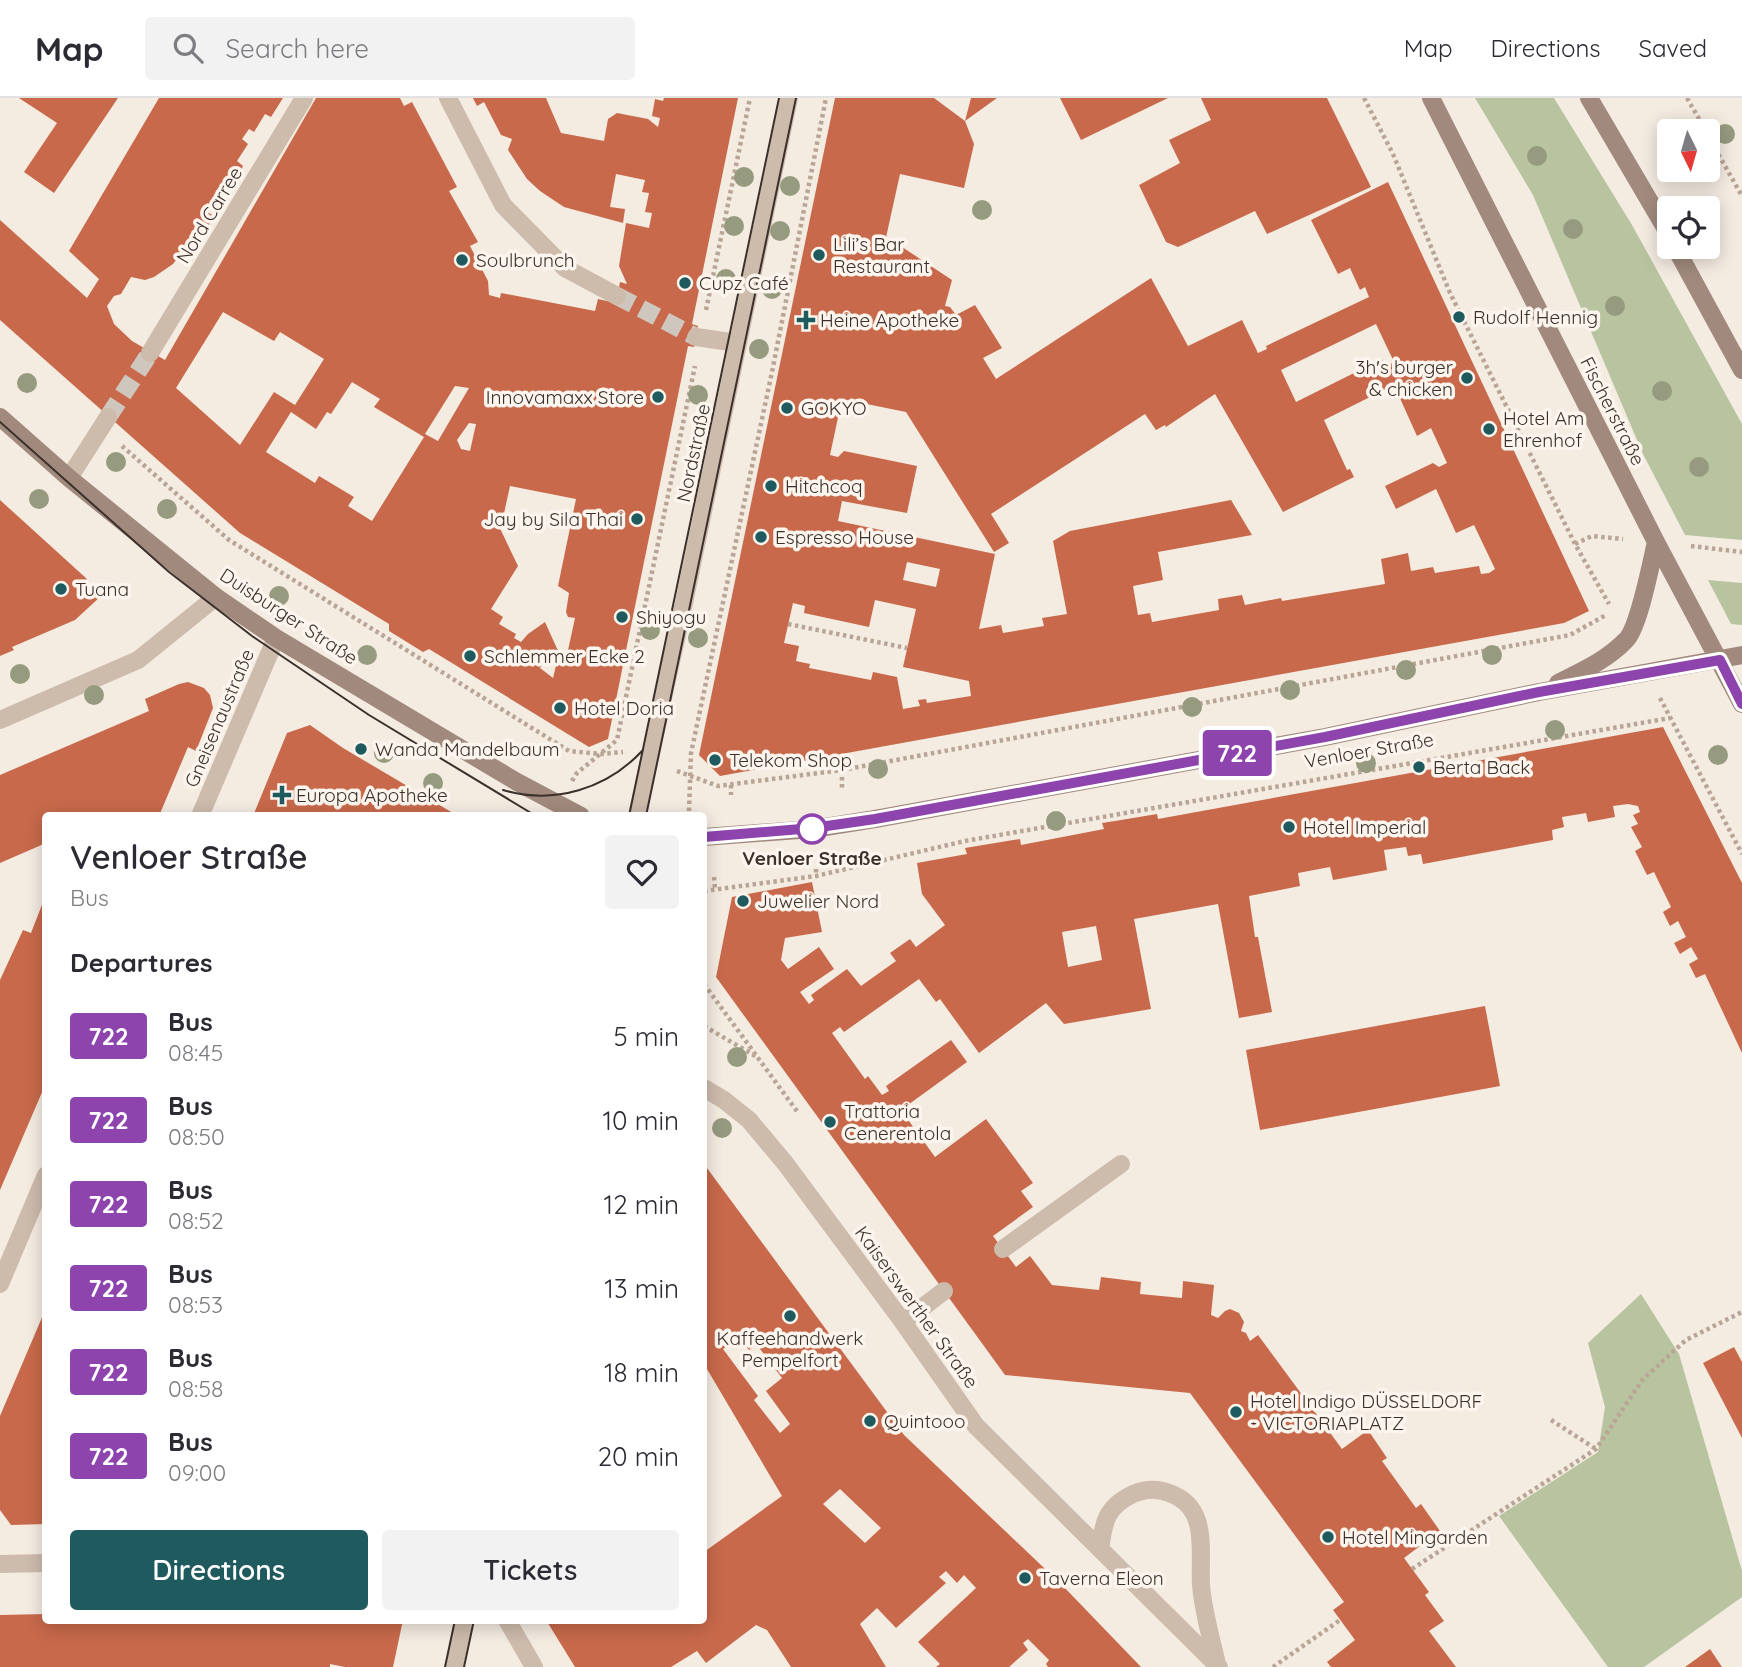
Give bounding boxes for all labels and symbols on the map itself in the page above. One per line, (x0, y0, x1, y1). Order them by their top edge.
north arrow (1657, 119, 1720, 182)
street label: Nord Carree (171, 162, 247, 268)
place label: Lili’s Bar Restaurant (833, 232, 930, 278)
marker: Lili’s Bar Restaurant (811, 247, 827, 263)
place label: Soulbrunch (476, 248, 575, 272)
marker: Soulbrunch (454, 252, 470, 268)
place label: Cupz Café (699, 271, 789, 295)
marker: Cupz Café (677, 275, 693, 291)
place label: Rudolf Hennig (1473, 305, 1598, 329)
place label: Heine Apotheke (820, 308, 959, 332)
marker: Rudolf Hennig (1451, 309, 1467, 325)
marker: Heine Apotheke (798, 312, 814, 328)
street label: Fischerstraße (1575, 353, 1651, 469)
place label: 3h's burger & chicken (1356, 355, 1454, 401)
marker: 3h's burger & chicken (1459, 370, 1475, 386)
place label: Innovamaxx Store (486, 385, 644, 409)
marker: Innovamaxx Store (650, 389, 666, 405)
place label: GOKYO (801, 396, 867, 420)
marker: GOKYO (779, 400, 795, 416)
street label: Nordstraße (671, 402, 715, 504)
place label: Hotel Am Ehrenhof (1503, 406, 1584, 452)
marker: Hotel Am Ehrenhof (1481, 421, 1497, 437)
place label: Hitchcoq (785, 474, 863, 498)
marker: Hitchcoq (763, 478, 779, 494)
place label: Jay by Sila Thai (483, 507, 623, 531)
marker: Jay by Sila Thai (629, 511, 645, 527)
place label: Espresso House (775, 525, 914, 549)
marker: Espresso House (753, 529, 769, 545)
street label: Duisburger Straße (216, 563, 362, 669)
place label: Tuana (75, 577, 129, 601)
marker: Tuana (53, 581, 69, 597)
place label: Shiyogu (636, 605, 706, 629)
marker: Shiyogu (614, 609, 630, 625)
place label: Schlemmer Ecke 2 (484, 644, 645, 668)
street label: Gneisenaustraße (179, 645, 259, 791)
marker: Schlemmer Ecke 2 (462, 648, 478, 664)
place label: Hotel Doria (574, 696, 674, 720)
marker: Hotel Doria (552, 700, 568, 716)
street label: Venloer Straße (1303, 727, 1435, 773)
line badge: 722 (1197, 730, 1277, 776)
place label: Wanda Mandelbaum (375, 737, 560, 761)
marker: Wanda Mandelbaum (353, 741, 369, 757)
place label: Telekom Shop (729, 748, 852, 772)
marker: Telekom Shop (707, 752, 723, 768)
place label: Berta Back (1433, 755, 1530, 779)
marker: Berta Back (1411, 759, 1427, 775)
place label: Europa Apotheke (296, 783, 448, 807)
marker: Europa Apotheke (274, 787, 290, 803)
marker: Venloer Straße (797, 814, 827, 844)
place label: Hotel Imperial (1303, 815, 1426, 839)
marker: Hotel Imperial (1281, 819, 1297, 835)
place label: Venloer Straße (742, 846, 882, 870)
place label: Juwelier Nord (757, 889, 879, 913)
marker: Juwelier Nord (735, 893, 751, 909)
place label: Trattoria Cenerentola (844, 1099, 951, 1145)
marker: Trattoria Cenerentola (822, 1114, 838, 1130)
street label: Kaiserswerther Straße (850, 1221, 984, 1393)
marker: Kaffeehandwerk Pempelfort (782, 1308, 798, 1324)
place label: Kaffeehandwerk Pempelfort (717, 1326, 863, 1372)
place label: Hotel Indigo DÜSSELDORF - VICTORIAPLATZ (1250, 1389, 1482, 1435)
marker: Hotel Indigo DÜSSELDORF - VICTORIAPLATZ (1228, 1404, 1244, 1420)
place label: Quintooo (884, 1409, 965, 1433)
marker: Quintooo (862, 1413, 878, 1429)
place label: Hotel Mingarden (1342, 1525, 1488, 1549)
marker: Hotel Mingarden (1320, 1529, 1336, 1545)
place label: Taverna Eleon (1039, 1566, 1164, 1590)
marker: Taverna Eleon (1017, 1570, 1033, 1586)

